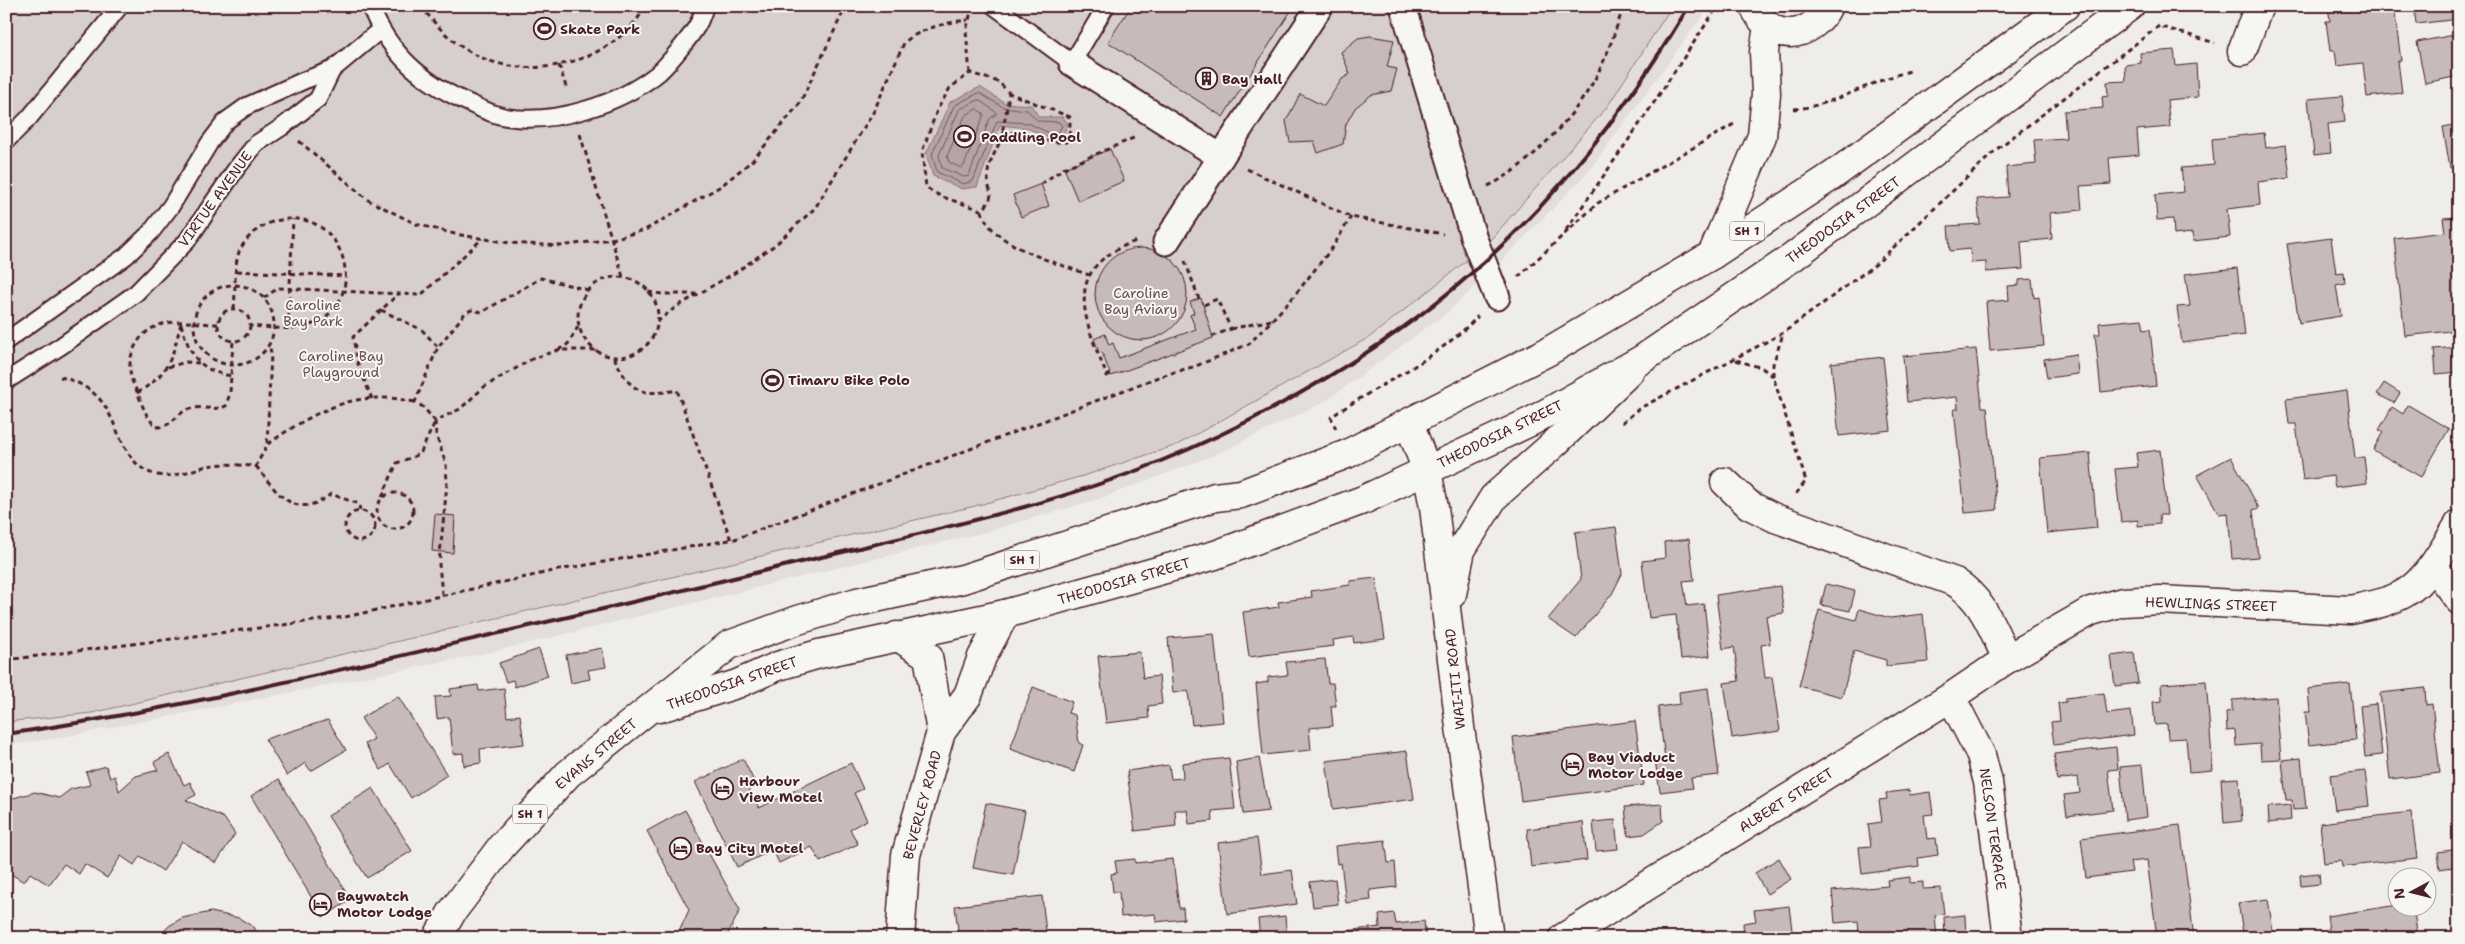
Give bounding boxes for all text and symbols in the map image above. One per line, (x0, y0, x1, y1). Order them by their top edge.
sports icon: Skate Park (532, 17, 556, 41)
place label: Skate Park (560, 20, 640, 38)
building icon: Bay Hall (1194, 67, 1218, 91)
place label: Bay Hall (1222, 70, 1282, 88)
sports icon: Paddling Pool (953, 125, 977, 149)
place label: Paddling Pool (981, 128, 1081, 146)
street label: VIRTUE AVENUE (174, 147, 256, 251)
street label: THEODOSIA STREET (1782, 172, 1904, 268)
road number: SH 1 (1730, 222, 1764, 240)
park label: Caroline Bay Aviary (1104, 284, 1178, 318)
park label: Caroline Bay Park (283, 296, 343, 330)
park label: Caroline Bay Playground (298, 347, 384, 381)
sports icon: Timaru Bike Polo (760, 368, 784, 392)
place label: Timaru Bike Polo (788, 371, 910, 389)
street label: THEODOSIA STREET (1434, 396, 1566, 472)
road number: SH 1 (1004, 550, 1040, 570)
street label: THEODOSIA STREET (1056, 553, 1193, 609)
street label: HEWLINGS STREET (2145, 593, 2278, 615)
street label: WAI-ITI ROAD (1441, 628, 1469, 730)
street label: THEODOSIA STREET (664, 652, 800, 714)
street label: EVANS STREET (551, 714, 641, 794)
street label: BEVERLEY ROAD (899, 748, 945, 862)
place label: Bay Viaduct Motor Lodge (1588, 748, 1683, 782)
hotel icon: Bay Viaduct Motor Lodge (1560, 753, 1584, 777)
street label: ALBERT STREET (1735, 763, 1837, 836)
street label: NELSON TERRACE (1976, 767, 2011, 891)
place label: Harbour View Motel (739, 772, 822, 806)
hotel icon: Harbour View Motel (711, 777, 735, 801)
road number: SH 1 (512, 804, 548, 824)
hotel icon: Bay City Motel (668, 836, 692, 860)
place label: Bay City Motel (696, 839, 804, 857)
north arrow (2388, 866, 2438, 916)
place label: Baywatch Motor Lodge (337, 887, 432, 921)
text: N (2389, 887, 2409, 900)
hotel icon: Baywatch Motor Lodge (309, 892, 333, 916)

